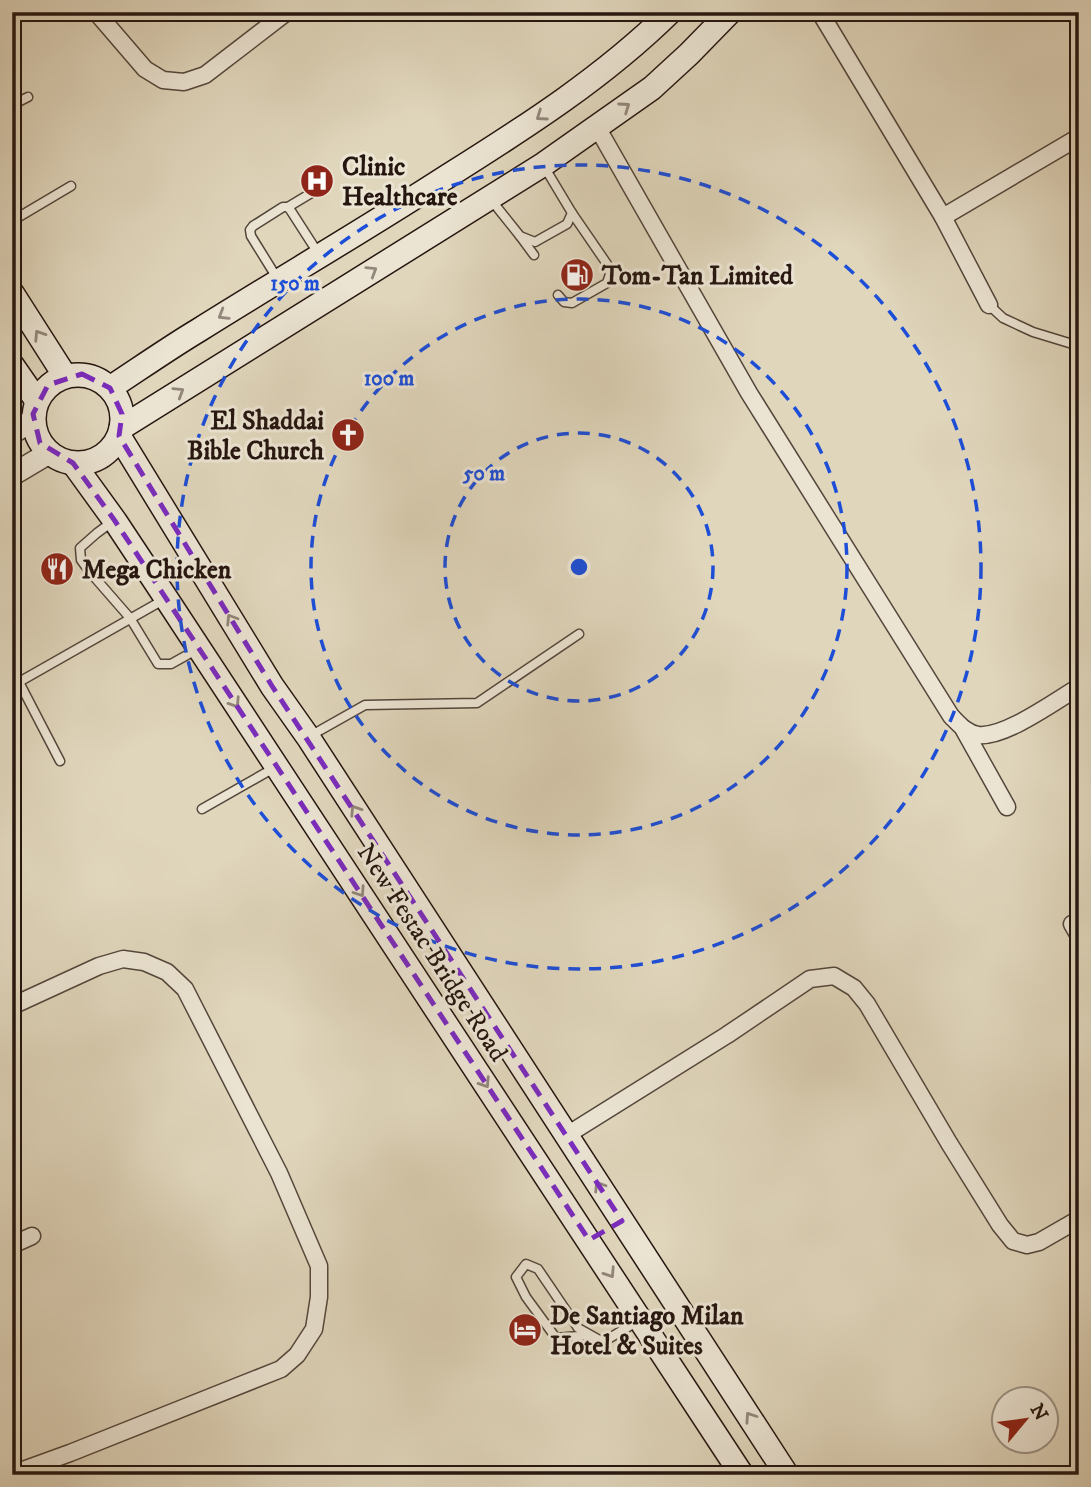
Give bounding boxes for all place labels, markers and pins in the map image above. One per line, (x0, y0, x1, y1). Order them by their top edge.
place label: Clinic Healthcare (342, 151, 458, 214)
hospital icon: Clinic Healthcare (298, 162, 336, 200)
fuel station icon: Tom-Tan Limited (558, 256, 596, 294)
place label: Tom-Tan Limited (601, 260, 794, 293)
place label: El Shaddai Bible Church (187, 405, 324, 468)
church icon: El Shaddai Bible Church (329, 416, 367, 454)
restaurant icon: Mega Chicken (38, 550, 76, 588)
place label: Mega Chicken (82, 554, 232, 587)
centre of rings (567, 555, 591, 579)
place label: De Santiago Milan Hotel & Suites (550, 1300, 744, 1363)
hotel icon: De Santiago Milan Hotel & Suites (506, 1311, 544, 1349)

